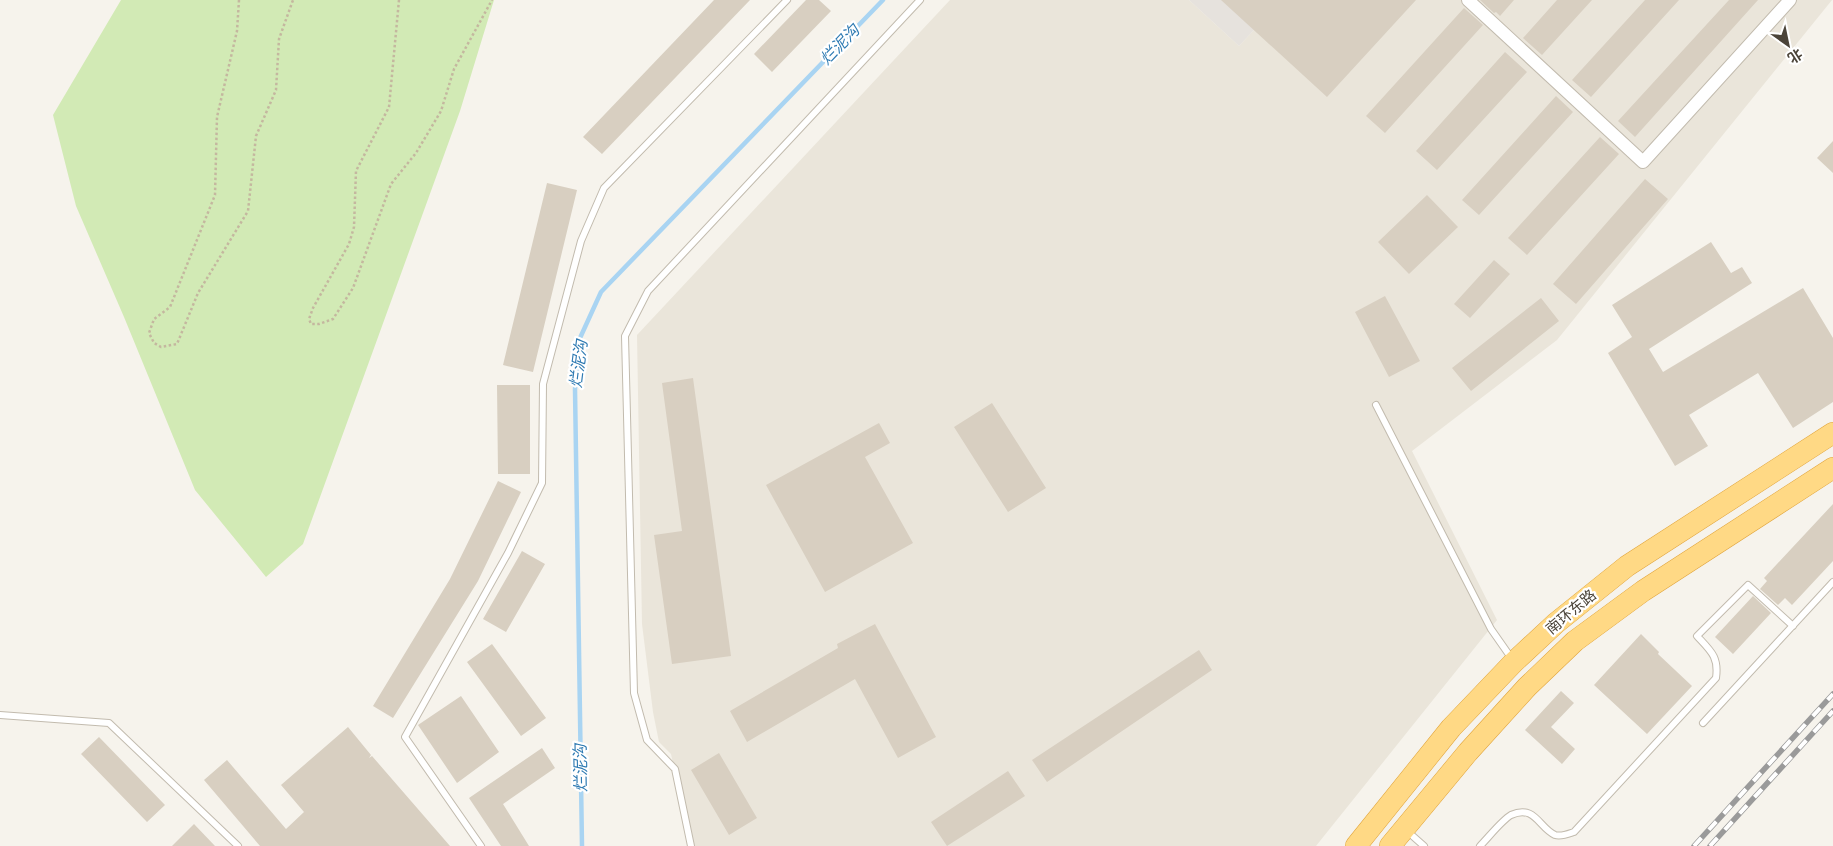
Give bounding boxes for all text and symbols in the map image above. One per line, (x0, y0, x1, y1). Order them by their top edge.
water label: 烂泥沟 (815, 19, 866, 70)
north arrow (1763, 20, 1813, 70)
text: 北 (1784, 44, 1806, 67)
water label: 烂泥沟 (565, 337, 593, 389)
street label: 南环东路 (1542, 585, 1600, 639)
water label: 烂泥沟 (570, 742, 592, 792)

